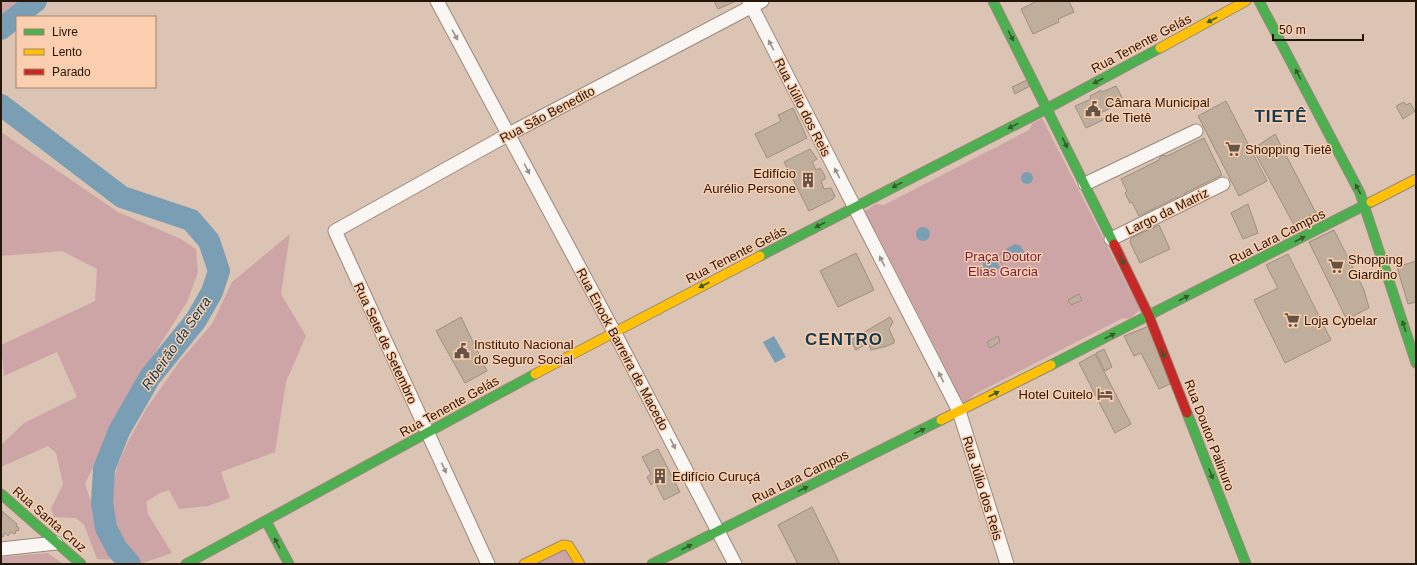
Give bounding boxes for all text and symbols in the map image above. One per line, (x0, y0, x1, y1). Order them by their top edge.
street label: Rua Tenente Gelás (1089, 11, 1194, 76)
legend (16, 16, 156, 88)
one-way arrow (1206, 16, 1218, 23)
scale bar (1273, 16, 1363, 42)
text: 50 m (1279, 23, 1306, 37)
text: Livre (52, 25, 78, 39)
one-way arrow (452, 29, 459, 41)
one-way arrow (1008, 30, 1014, 42)
one-way arrow (768, 39, 774, 51)
text: Lento (52, 45, 82, 59)
street label: Rua Júlio dos Reis (771, 56, 834, 159)
text: Parado (52, 65, 91, 79)
one-way arrow (1294, 68, 1301, 80)
one-way arrow (1092, 78, 1103, 84)
street label: Rua São Benedito (497, 83, 597, 146)
place label: Câmara Municipal de Tietê (1105, 95, 1210, 125)
public building icon: Câmara Municipal de Tietê (1084, 100, 1102, 118)
district label: TIETÊ (1254, 107, 1308, 126)
one-way arrow (1007, 123, 1019, 129)
one-way arrow (1062, 137, 1068, 149)
supermarket icon: Shopping Tietê (1224, 140, 1242, 158)
place label: Shopping Tietê (1245, 142, 1332, 157)
one-way arrow (524, 163, 530, 174)
place label: Edifício Aurélio Persone (704, 166, 796, 196)
one-way arrow (833, 167, 840, 179)
building icon: Edifício Aurélio Persone (799, 171, 817, 189)
one-way arrow (891, 182, 903, 189)
one-way arrow (1355, 183, 1362, 195)
street label: Largo da Matriz (1123, 185, 1211, 238)
street label: Rua Lara Campos (1227, 206, 1328, 267)
street label: Rua Tenente Gelás (683, 222, 790, 286)
one-way arrow (814, 222, 826, 228)
one-way arrow (1294, 236, 1305, 242)
park label: Praça Doutor Elias Garcia (965, 249, 1042, 279)
place label: Shopping Giardino (1348, 252, 1403, 282)
one-way arrow (1119, 254, 1125, 266)
one-way arrow (879, 255, 885, 267)
supermarket icon: Shopping Giardino (1327, 257, 1345, 275)
street label: Rua Enock Barreira de Macedo (573, 266, 672, 433)
street label: Rua Sete de Setembro (351, 280, 420, 406)
one-way arrow (698, 281, 710, 288)
water label: Ribeirão da Serra (138, 293, 214, 393)
one-way arrow (1178, 295, 1190, 302)
supermarket icon: Loja Cybelar (1283, 311, 1301, 329)
place label: Loja Cybelar (1304, 313, 1378, 328)
one-way arrow (1401, 319, 1407, 331)
district label: CENTRO (805, 330, 883, 349)
one-way arrow (1105, 333, 1116, 339)
place label: Instituto Nacional do Seguro Social (474, 337, 574, 367)
public building icon: Instituto Nacional do Seguro Social (453, 342, 471, 360)
one-way arrow (1161, 347, 1167, 359)
one-way arrow (938, 371, 945, 382)
street label: Rua Tenente Gelás (397, 373, 502, 440)
street label: Rua Doutor Palinuro (1181, 378, 1238, 493)
hotel icon: Hotel Cuitelo (1096, 385, 1114, 403)
place label: Hotel Cuitelo (1019, 387, 1093, 402)
one-way arrow (988, 391, 1000, 397)
one-way arrow (914, 428, 925, 434)
street label: Rua Júlio dos Reis (960, 434, 1006, 543)
one-way arrow (670, 438, 676, 450)
street label: Rua Lara Campos (750, 446, 851, 506)
one-way arrow (441, 462, 447, 473)
building icon: Edifício Curuçá (651, 467, 669, 485)
one-way arrow (1208, 468, 1214, 480)
place label: Edifício Curuçá (672, 469, 761, 484)
street label: Rua Santa Cruz (10, 483, 89, 555)
one-way arrow (798, 486, 809, 492)
one-way arrow (274, 537, 281, 548)
one-way arrow (681, 543, 693, 550)

